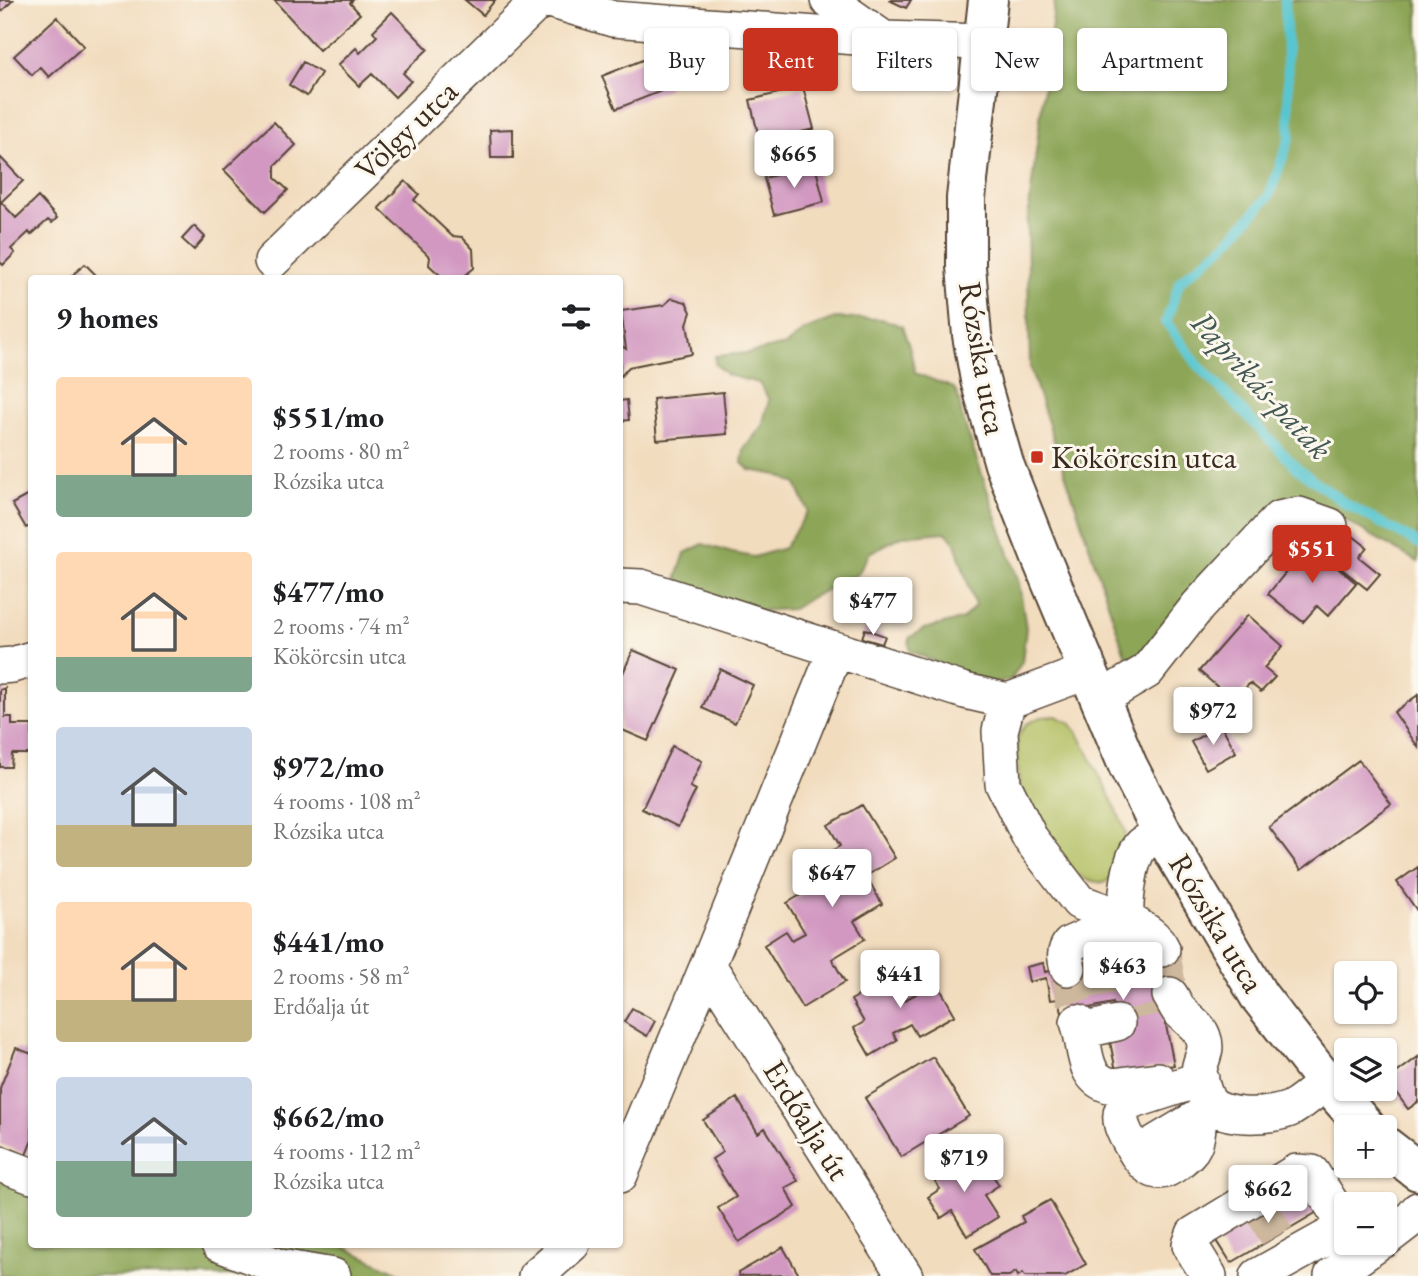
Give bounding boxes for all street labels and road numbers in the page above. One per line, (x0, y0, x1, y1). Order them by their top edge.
street label: Völgy utca (345, 70, 467, 190)
street label: Rózsika utca (949, 278, 1017, 438)
street label: Rózsika utca (1159, 846, 1275, 1000)
street label: Erdőalja út (754, 1052, 860, 1188)

